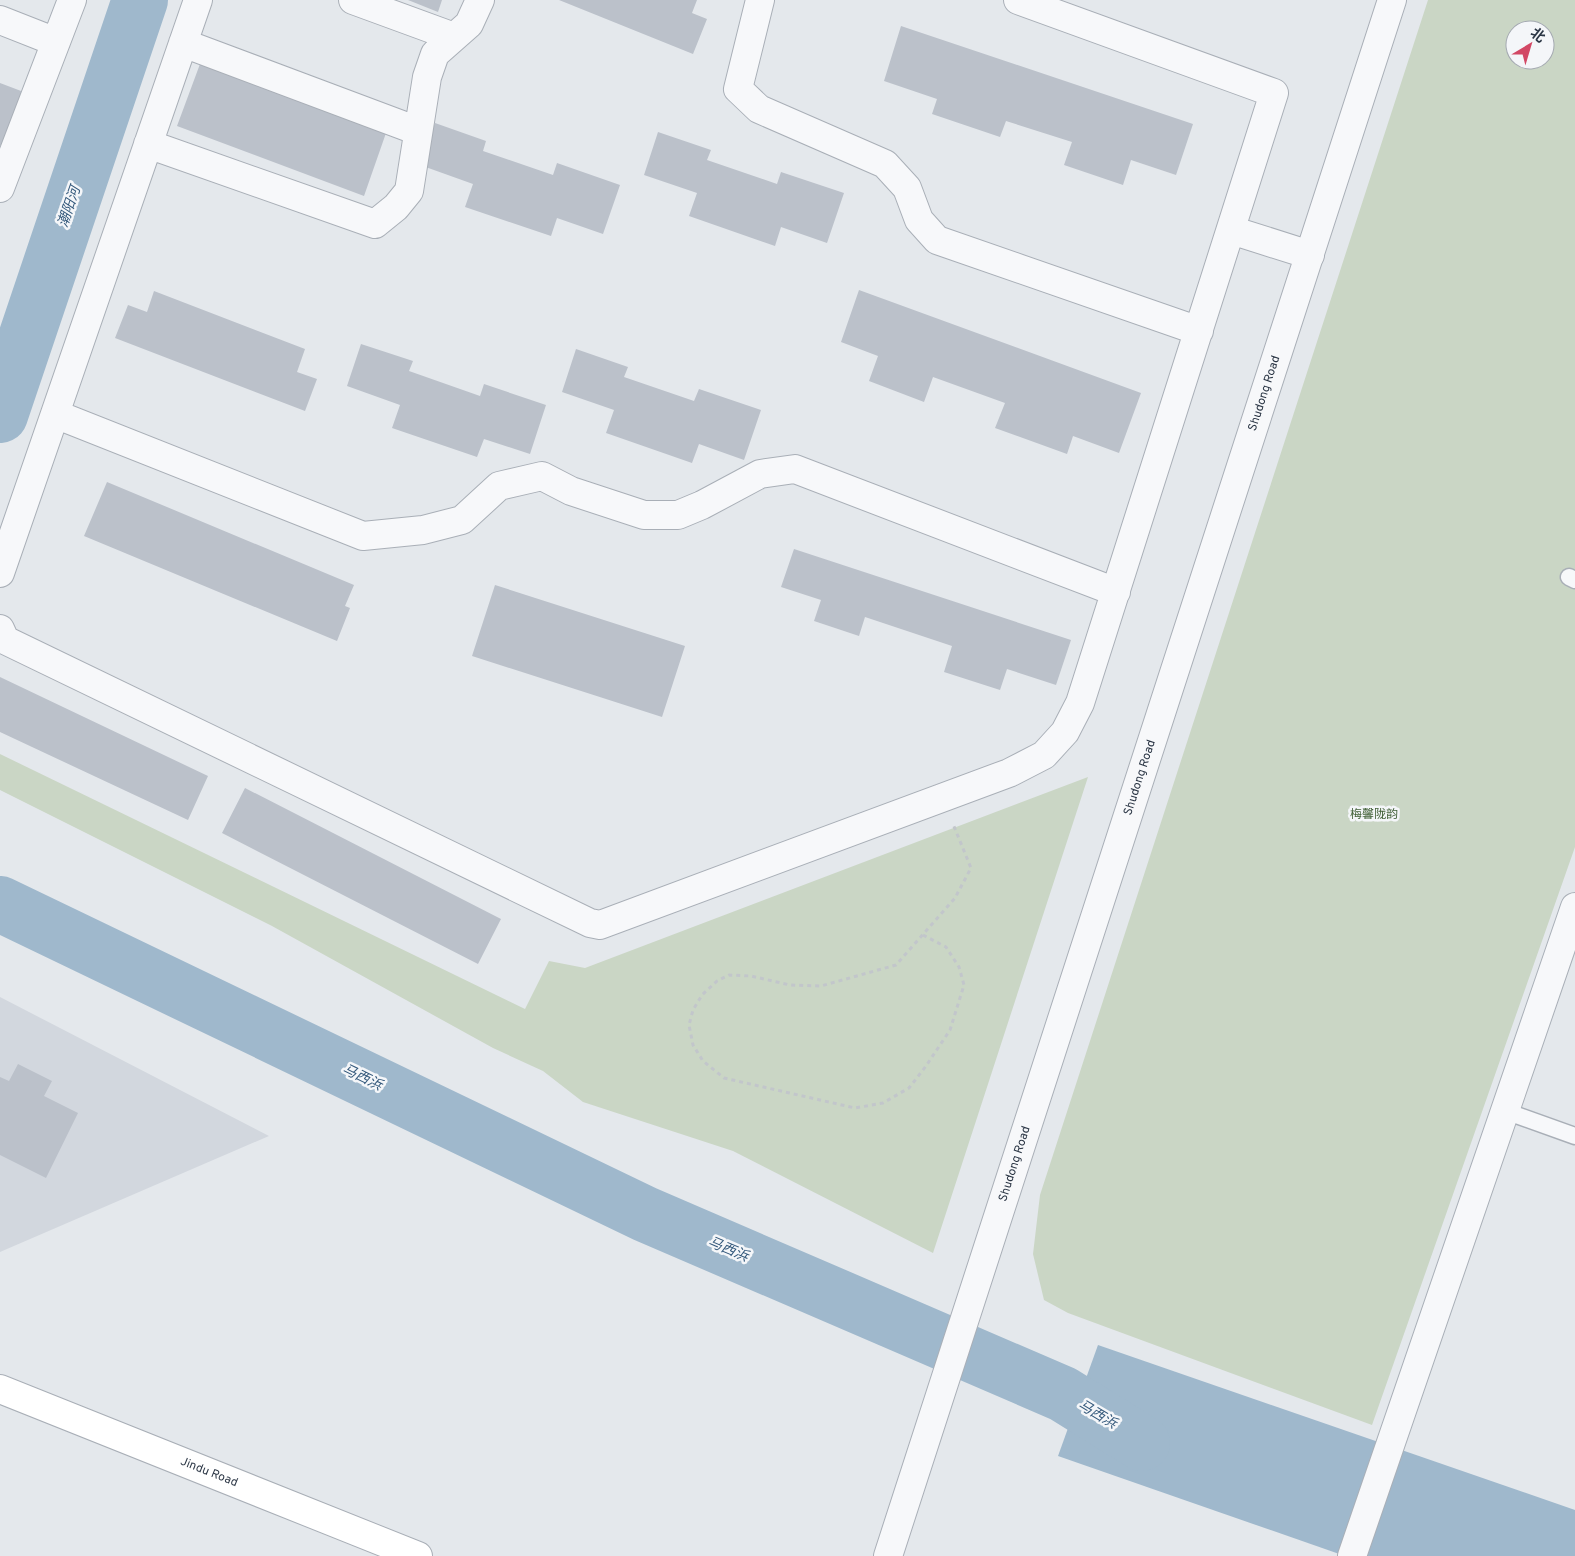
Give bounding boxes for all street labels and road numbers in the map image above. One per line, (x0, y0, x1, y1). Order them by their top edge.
street label: Shudong Road (1245, 354, 1284, 433)
street label: Shudong Road (1120, 738, 1160, 818)
street label: Shudong Road (995, 1124, 1035, 1204)
street label: Jindu Road (178, 1454, 240, 1491)

